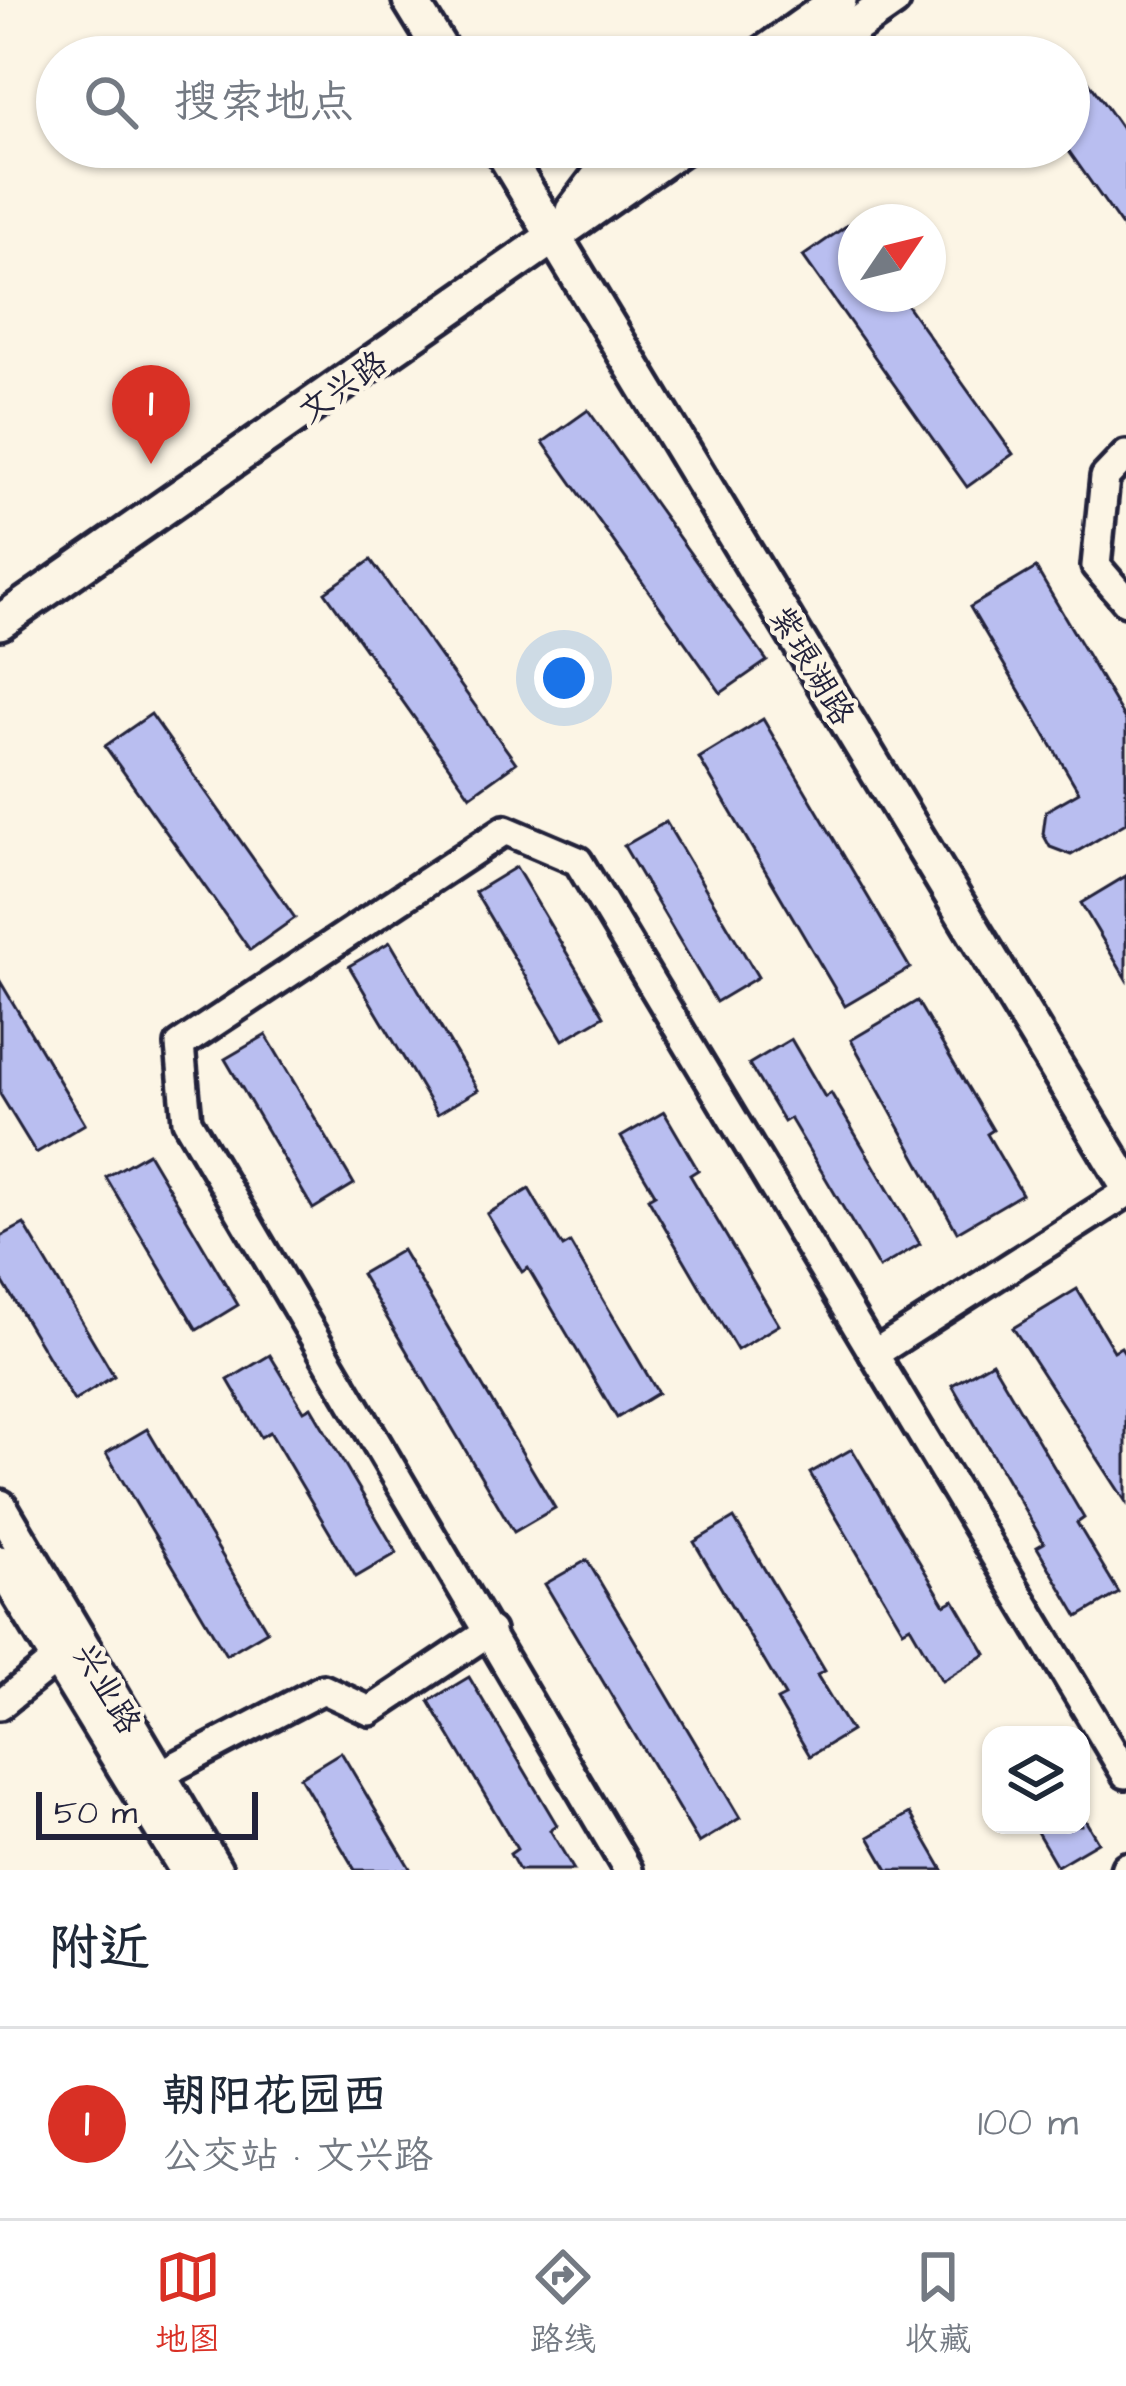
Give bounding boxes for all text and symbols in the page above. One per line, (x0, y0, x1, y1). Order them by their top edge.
search box (36, 36, 1090, 168)
icon: search (78, 69, 144, 135)
text: 搜索地点 (174, 72, 354, 134)
north arrow (838, 204, 946, 312)
street label: 文兴路 (289, 340, 397, 435)
pin: 1 (112, 365, 190, 464)
street label: 紫琅湖路 (758, 598, 865, 734)
your location (534, 648, 594, 708)
street label: 兴业路 (61, 1635, 151, 1743)
map controls (982, 1726, 1090, 1834)
button: layers (982, 1726, 1090, 1834)
scale bar (36, 1786, 258, 1839)
text: 50 m (54, 1790, 137, 1836)
text: 附近 (48, 1914, 150, 1985)
text: 朝阳花园西 (162, 2066, 387, 2128)
text: 1 (85, 2097, 90, 2151)
text: 100 m (978, 2097, 1078, 2151)
text: 公交站 · 文兴路 (162, 2130, 433, 2184)
tab: 地图 (155, 2244, 221, 2363)
tab: 路线 (530, 2244, 596, 2363)
tab: 收藏 (905, 2244, 971, 2363)

